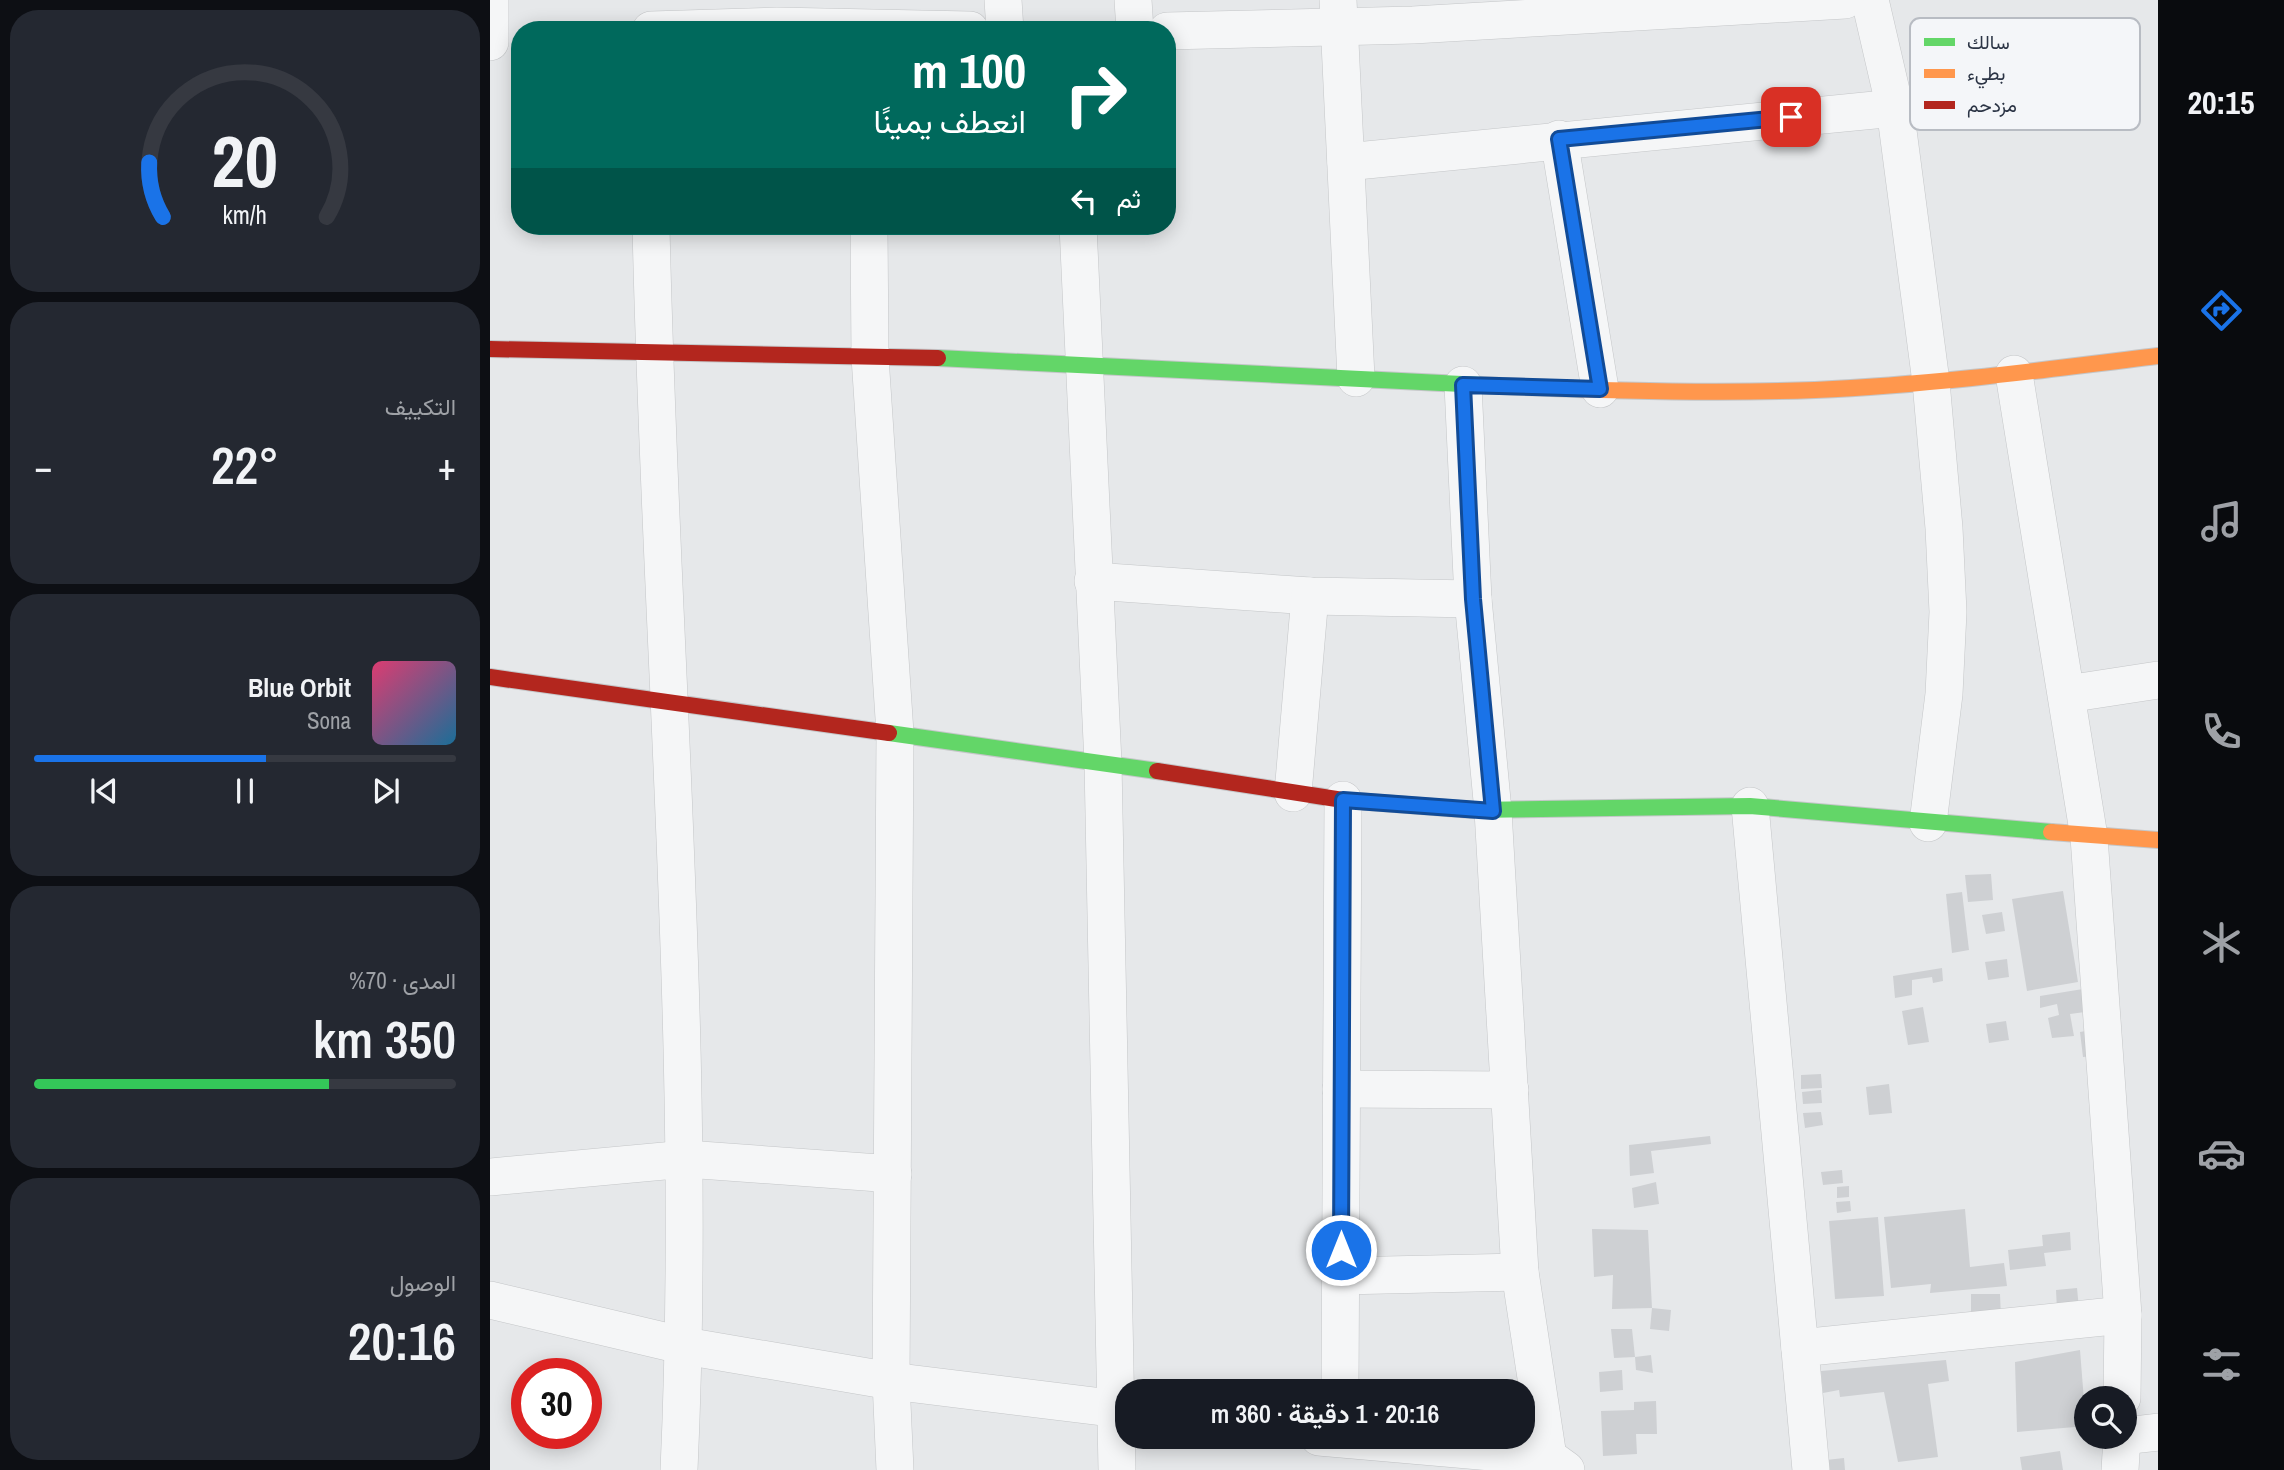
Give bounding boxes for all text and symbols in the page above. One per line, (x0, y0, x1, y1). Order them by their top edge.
legend (1910, 18, 2140, 130)
text: سالك (1967, 29, 2010, 55)
text: 100 m (912, 37, 1026, 103)
icon: right (1050, 49, 1141, 140)
text: بطيء (1967, 60, 2005, 89)
text: 20:15 (2187, 81, 2255, 124)
pin (1761, 87, 1821, 147)
text: مزدحم (1967, 92, 2017, 118)
icon: arrive (1772, 98, 1810, 136)
text: انعطف يمينًا (873, 100, 1026, 143)
text: 20 (212, 112, 278, 210)
text: ثم (1117, 181, 1141, 216)
icon: left (1065, 182, 1103, 220)
text: km/h (223, 198, 267, 232)
icon: directions (2197, 286, 2246, 335)
text: التكييف (385, 391, 456, 422)
text: 22° (211, 430, 279, 500)
text: − (34, 441, 52, 492)
text: + (438, 441, 456, 492)
icon: music (2197, 497, 2246, 546)
text: Blue Orbit (248, 670, 351, 705)
text: Sona (307, 705, 351, 736)
icon: phone (2197, 707, 2246, 756)
icon: previous (85, 772, 123, 810)
icon: pause (226, 772, 264, 810)
icon: next (367, 772, 405, 810)
icon: climate (2197, 918, 2246, 967)
text: المدى · 70% (349, 965, 456, 996)
text: 350 km (313, 1004, 456, 1074)
icon: car (2197, 1129, 2246, 1178)
position arrow (1304, 1213, 1378, 1287)
text: الوصول (390, 1267, 456, 1298)
text: 20:16 (348, 1306, 456, 1376)
icon: filters (2197, 1340, 2246, 1389)
speed limit sign: 30 (511, 1358, 602, 1449)
map controls (2074, 1386, 2137, 1449)
button: search (2074, 1386, 2137, 1449)
text: 20:16 · 1 دقيقة · 360 m (1211, 1396, 1439, 1431)

